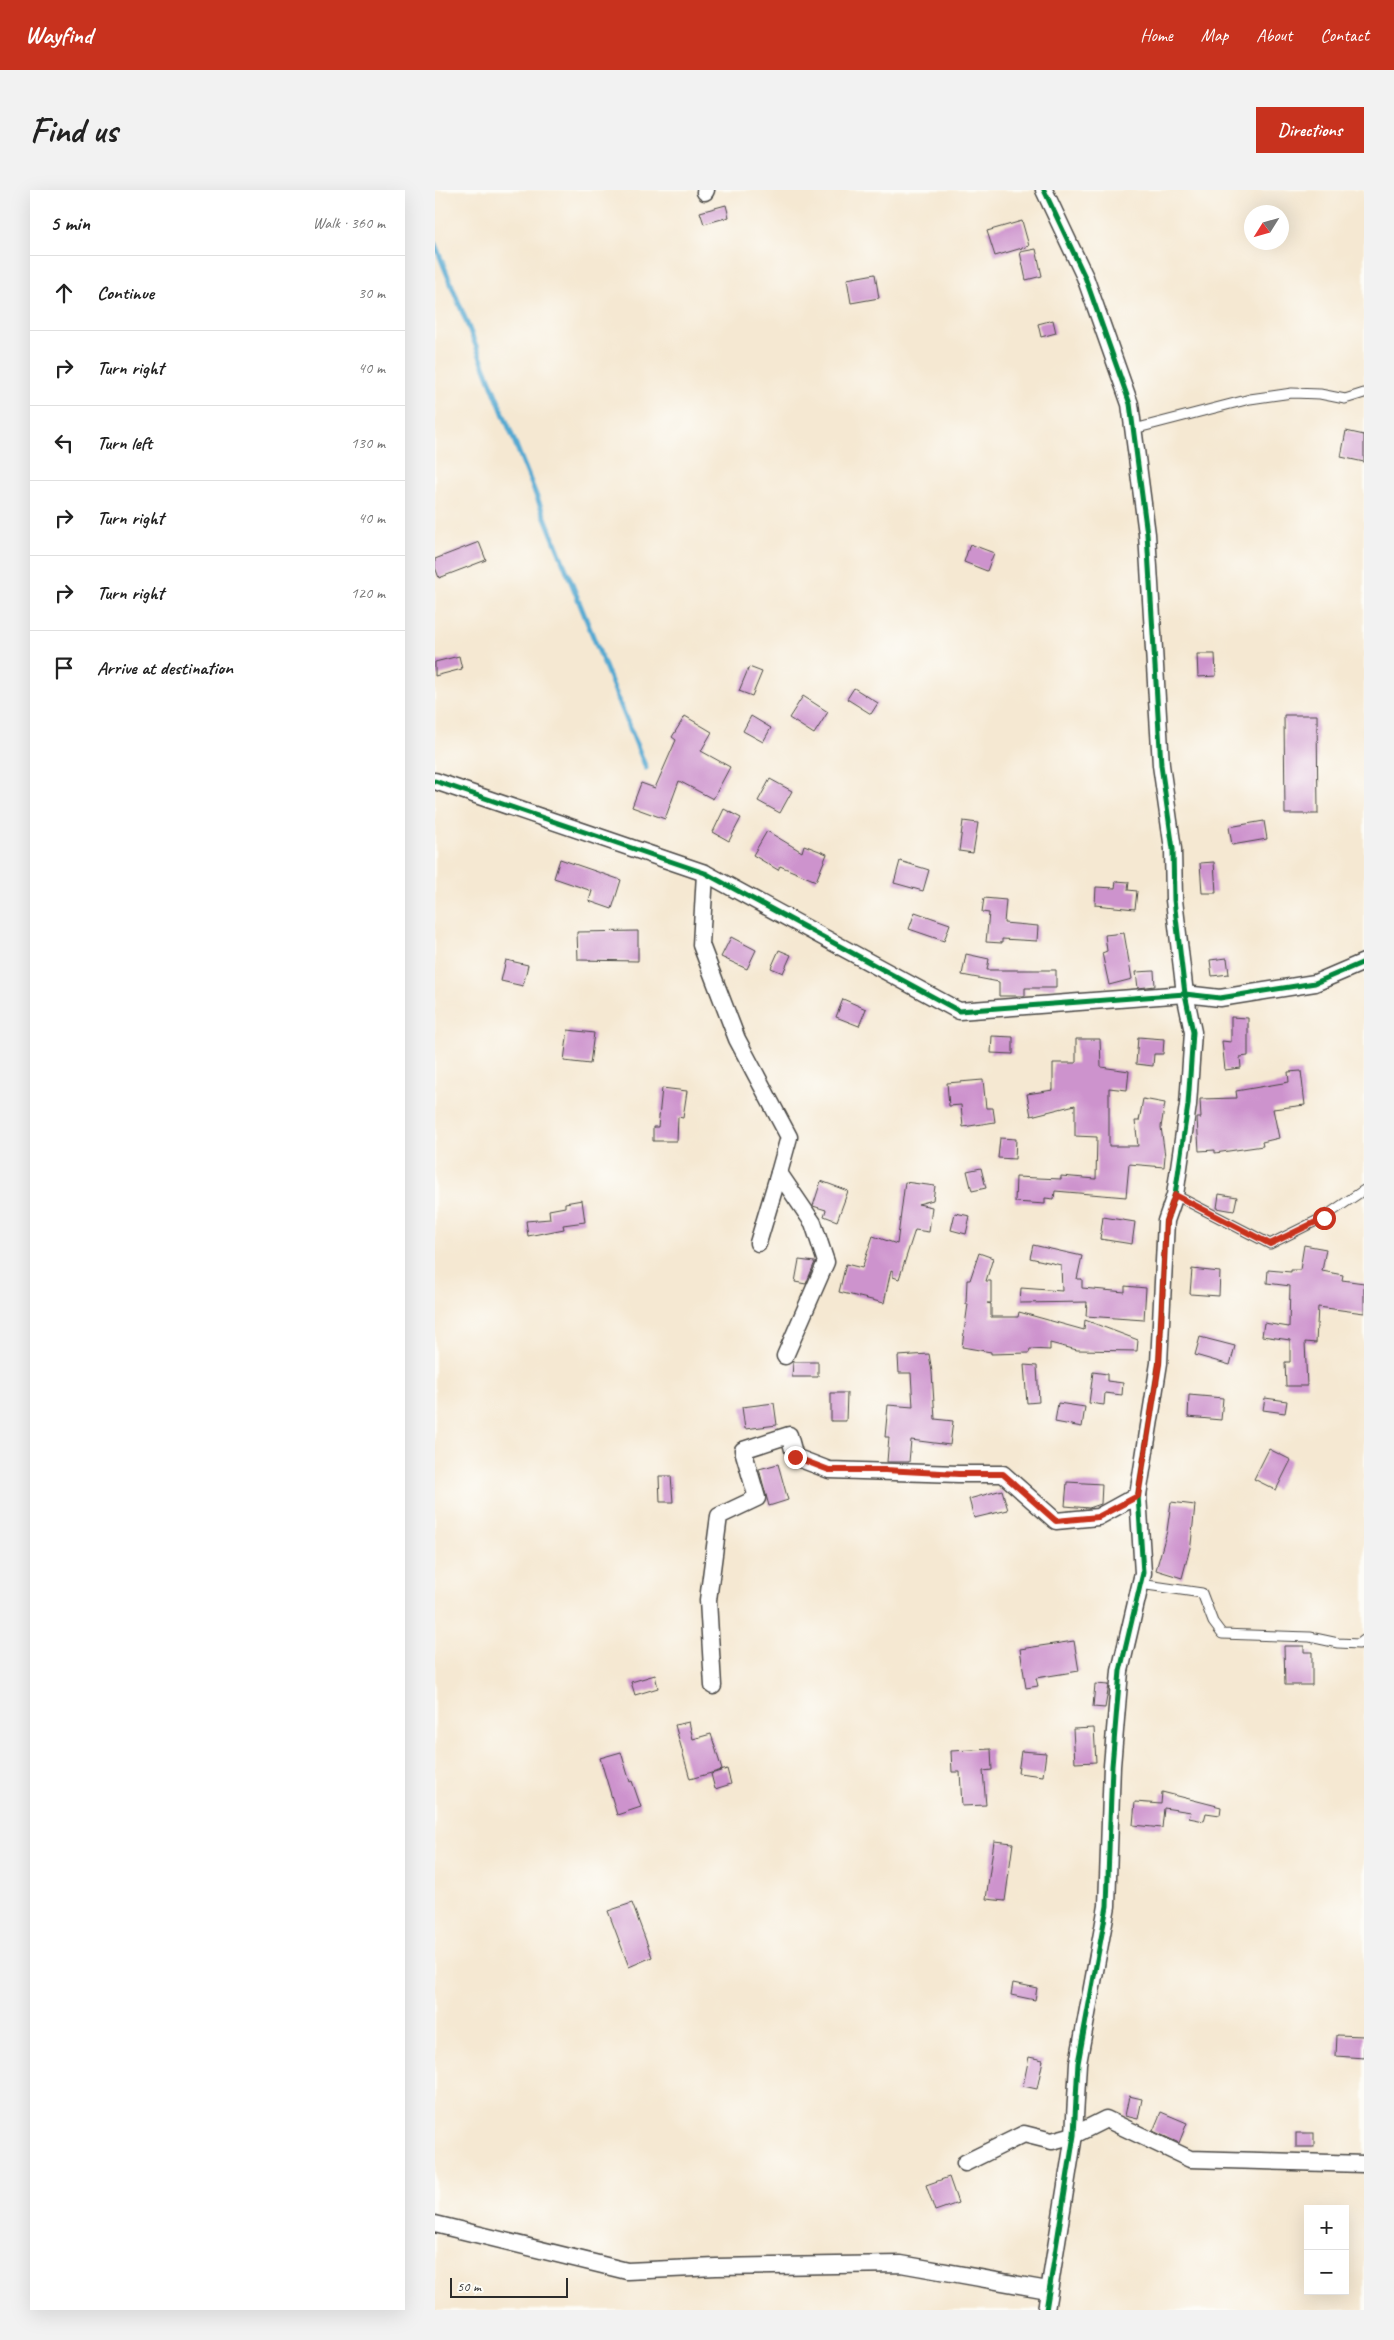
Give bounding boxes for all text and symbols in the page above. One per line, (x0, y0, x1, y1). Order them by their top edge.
text: Wayfind (25, 20, 92, 50)
text: Home (1140, 24, 1173, 46)
text: Map (1201, 24, 1228, 46)
text: About (1256, 24, 1292, 46)
text: Contact (1320, 24, 1369, 46)
button: Directions (1256, 107, 1364, 153)
text: Find us (30, 108, 117, 153)
north arrow (1244, 205, 1289, 250)
text: 5 min (50, 210, 90, 236)
text: Walk · 360 m (313, 213, 385, 233)
icon: ahead (50, 279, 78, 307)
text: Continue (97, 281, 154, 305)
text: 30 m (358, 283, 385, 303)
icon: right (50, 354, 78, 382)
text: Turn right (97, 356, 164, 380)
text: 40 m (358, 358, 385, 378)
icon: left (50, 429, 78, 457)
text: Turn left (97, 431, 152, 455)
text: 130 m (351, 433, 385, 453)
icon: right (50, 504, 78, 532)
text: Turn right (97, 506, 164, 530)
text: 40 m (358, 508, 385, 528)
icon: right (50, 579, 78, 607)
text: Turn right (97, 581, 164, 605)
text: 120 m (351, 583, 385, 603)
icon: arrive (50, 654, 78, 682)
text: Arrive at destination (97, 656, 233, 680)
route start (1313, 1207, 1336, 1230)
route end (784, 1446, 807, 1469)
map controls (1304, 2205, 1349, 2295)
button: + (1304, 2205, 1349, 2250)
button: − (1304, 2250, 1349, 2295)
scale bar (450, 2275, 567, 2298)
text: 50 m (457, 2278, 481, 2295)

